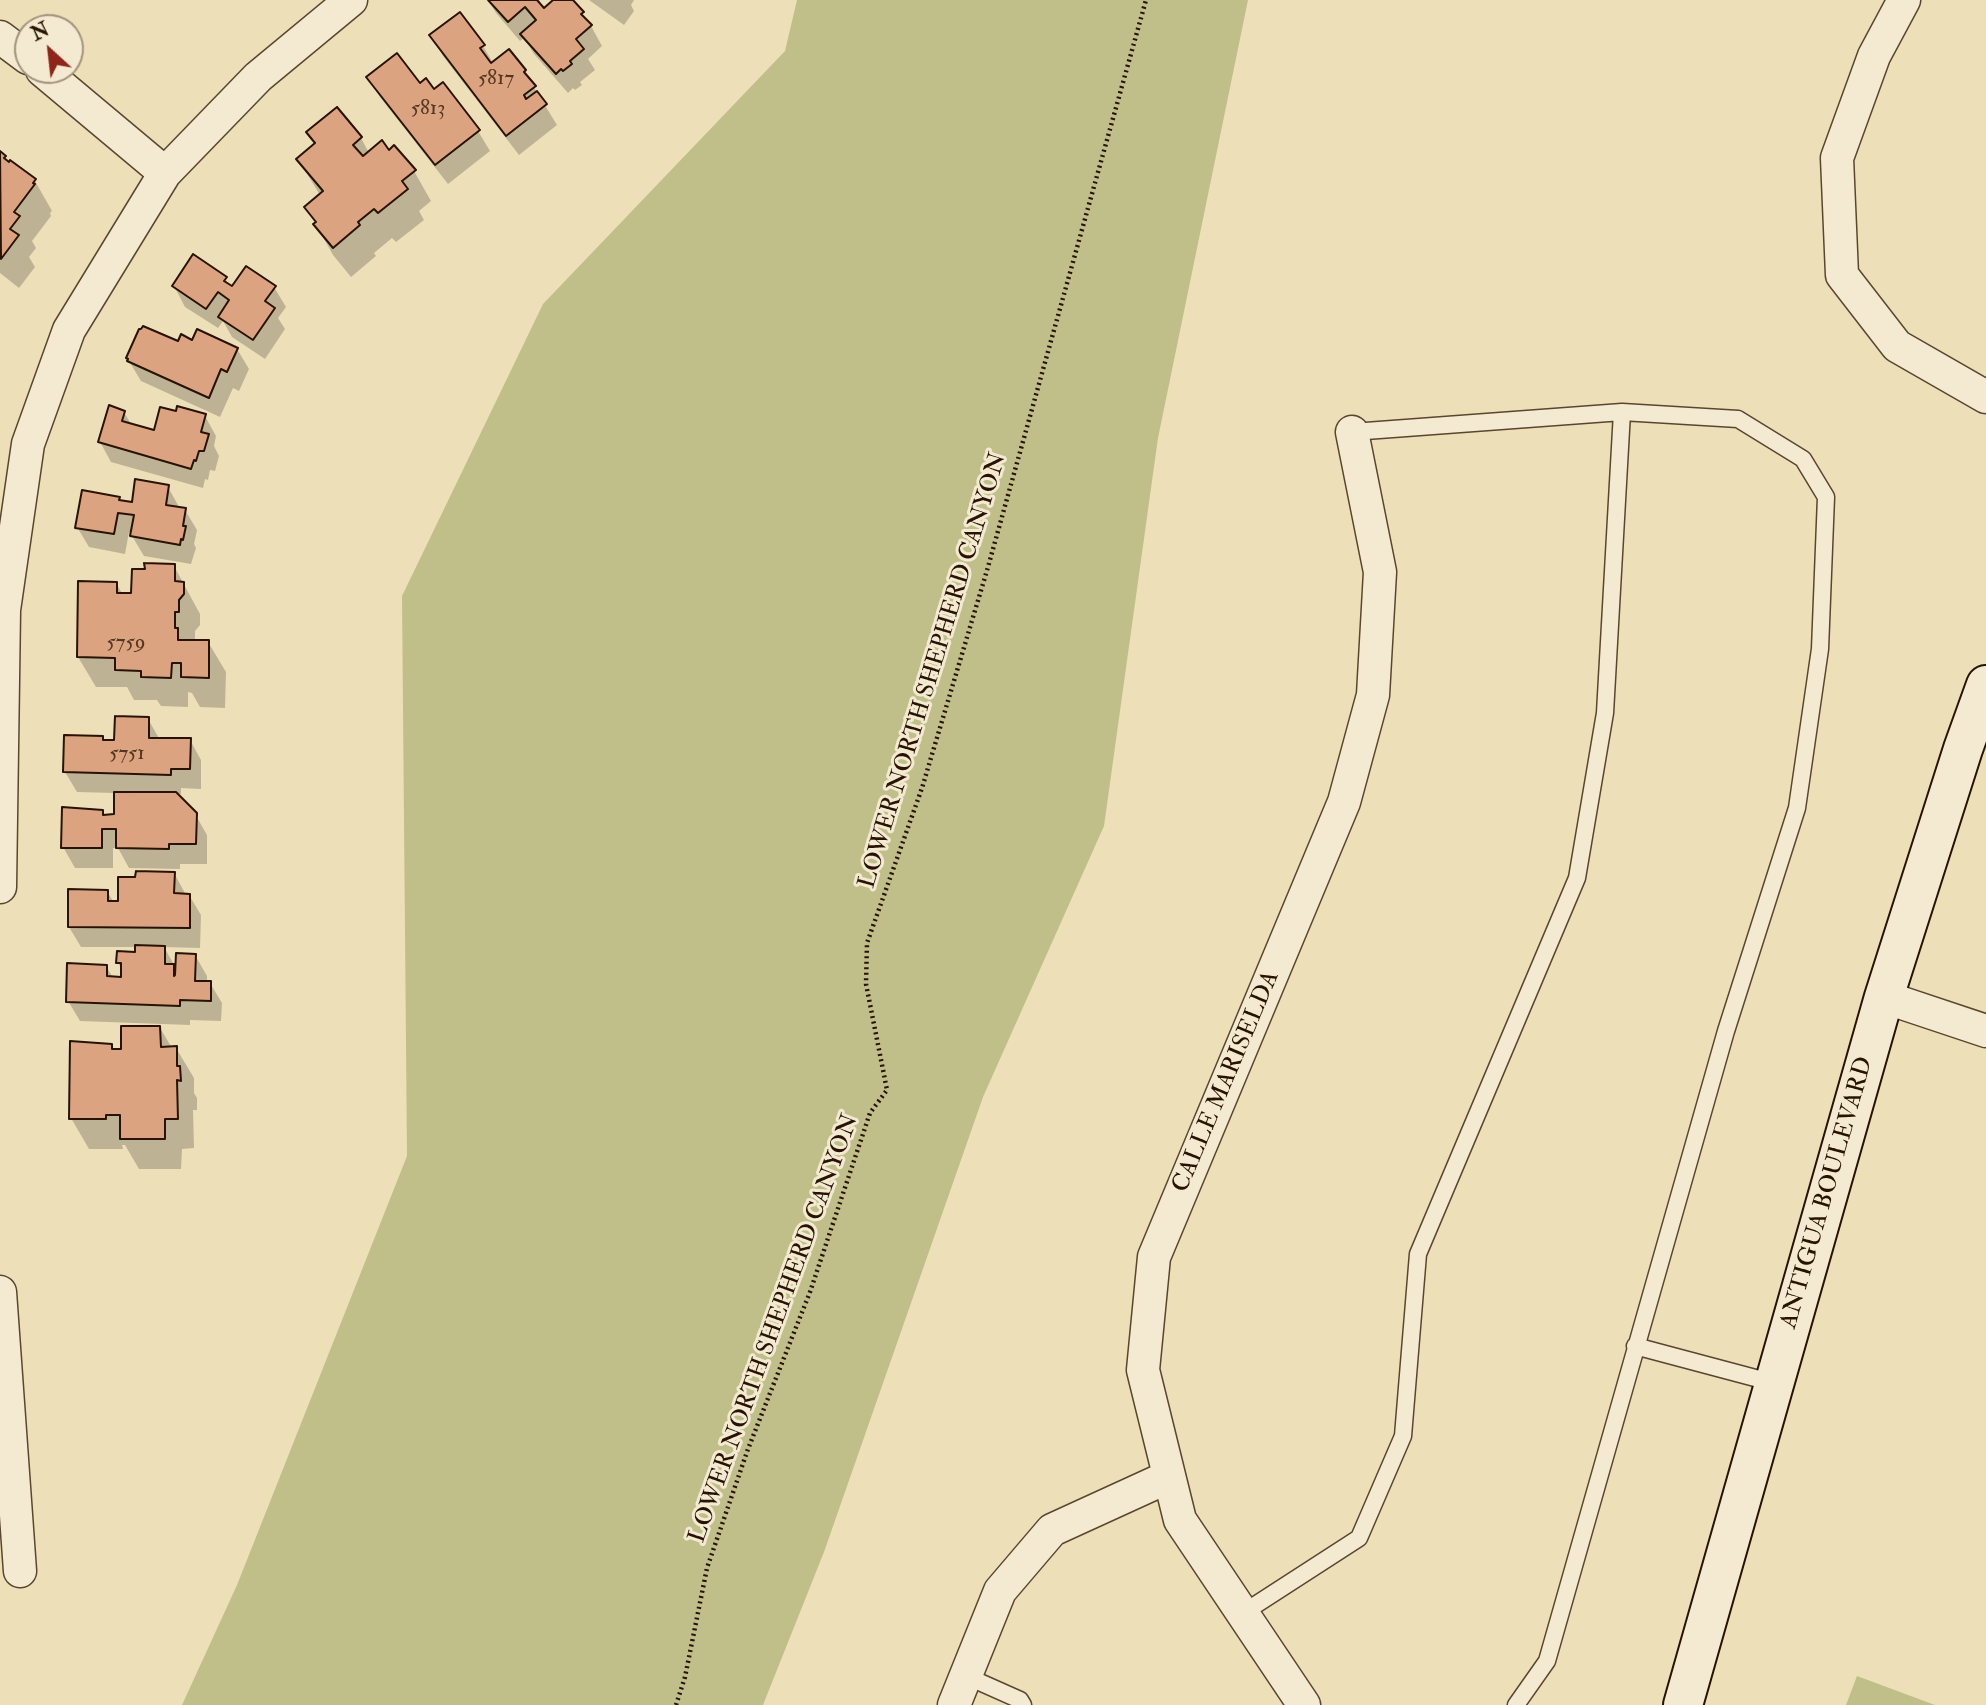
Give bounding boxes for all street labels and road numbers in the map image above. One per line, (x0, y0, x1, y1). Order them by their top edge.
street label: LOWER NORTH SHEPHERD CANYON (854, 450, 1014, 892)
street label: CALLE MARISELDA (1167, 967, 1287, 1197)
street label: ANTIGUA BOULEVARD (1775, 1054, 1881, 1332)
street label: LOWER NORTH SHEPHERD CANYON (684, 1111, 866, 1547)

